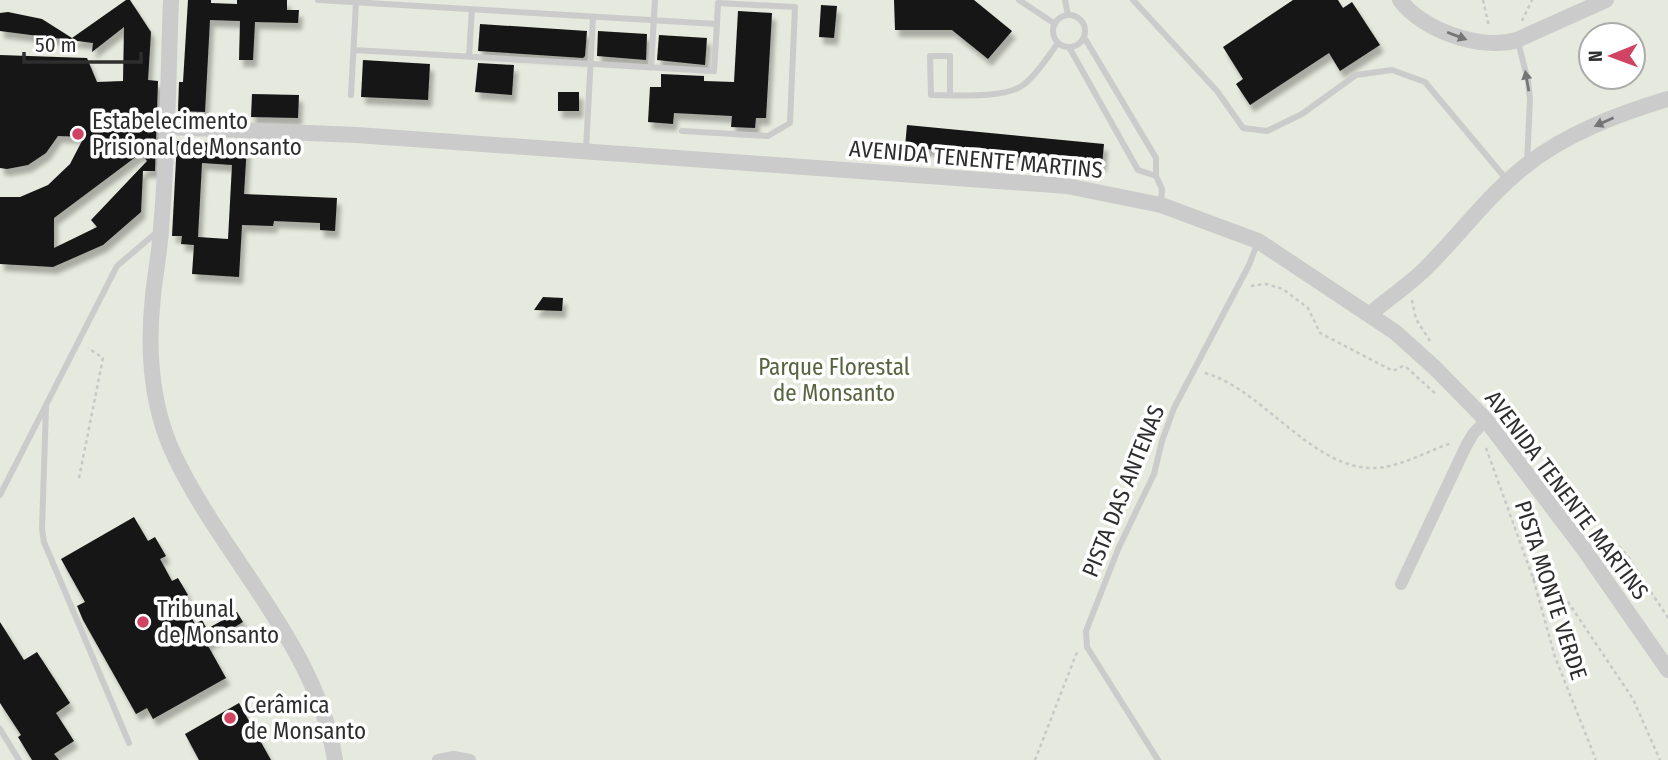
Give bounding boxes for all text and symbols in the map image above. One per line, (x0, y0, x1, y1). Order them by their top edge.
scale bar (24, 21, 142, 65)
north arrow (1577, 21, 1647, 91)
one-way arrow (1446, 31, 1467, 42)
text: 50 m (35, 32, 77, 58)
text: N (1584, 50, 1607, 62)
one-way arrow (1522, 70, 1533, 92)
place label: Estabelecimento Prisional de Monsanto (92, 107, 302, 161)
one-way arrow (1594, 116, 1614, 128)
marker: Estabelecimento Prisional de Monsanto (70, 126, 86, 142)
street label: AVENIDA TENENTE MARTINS (848, 134, 1104, 184)
park label: Parque Florestal de Monsanto (758, 353, 910, 407)
street label: AVENIDA TENENTE MARTINS (1479, 385, 1655, 605)
street label: PISTA DAS ANTENAS (1076, 401, 1170, 581)
street label: PISTA MONTE VERDE (1509, 497, 1593, 683)
place label: Tribunal de Monsanto (157, 595, 279, 649)
marker: Tribunal de Monsanto (135, 614, 151, 630)
place label: Cerâmica de Monsanto (244, 691, 366, 745)
marker: Cerâmica de Monsanto (222, 710, 238, 726)

